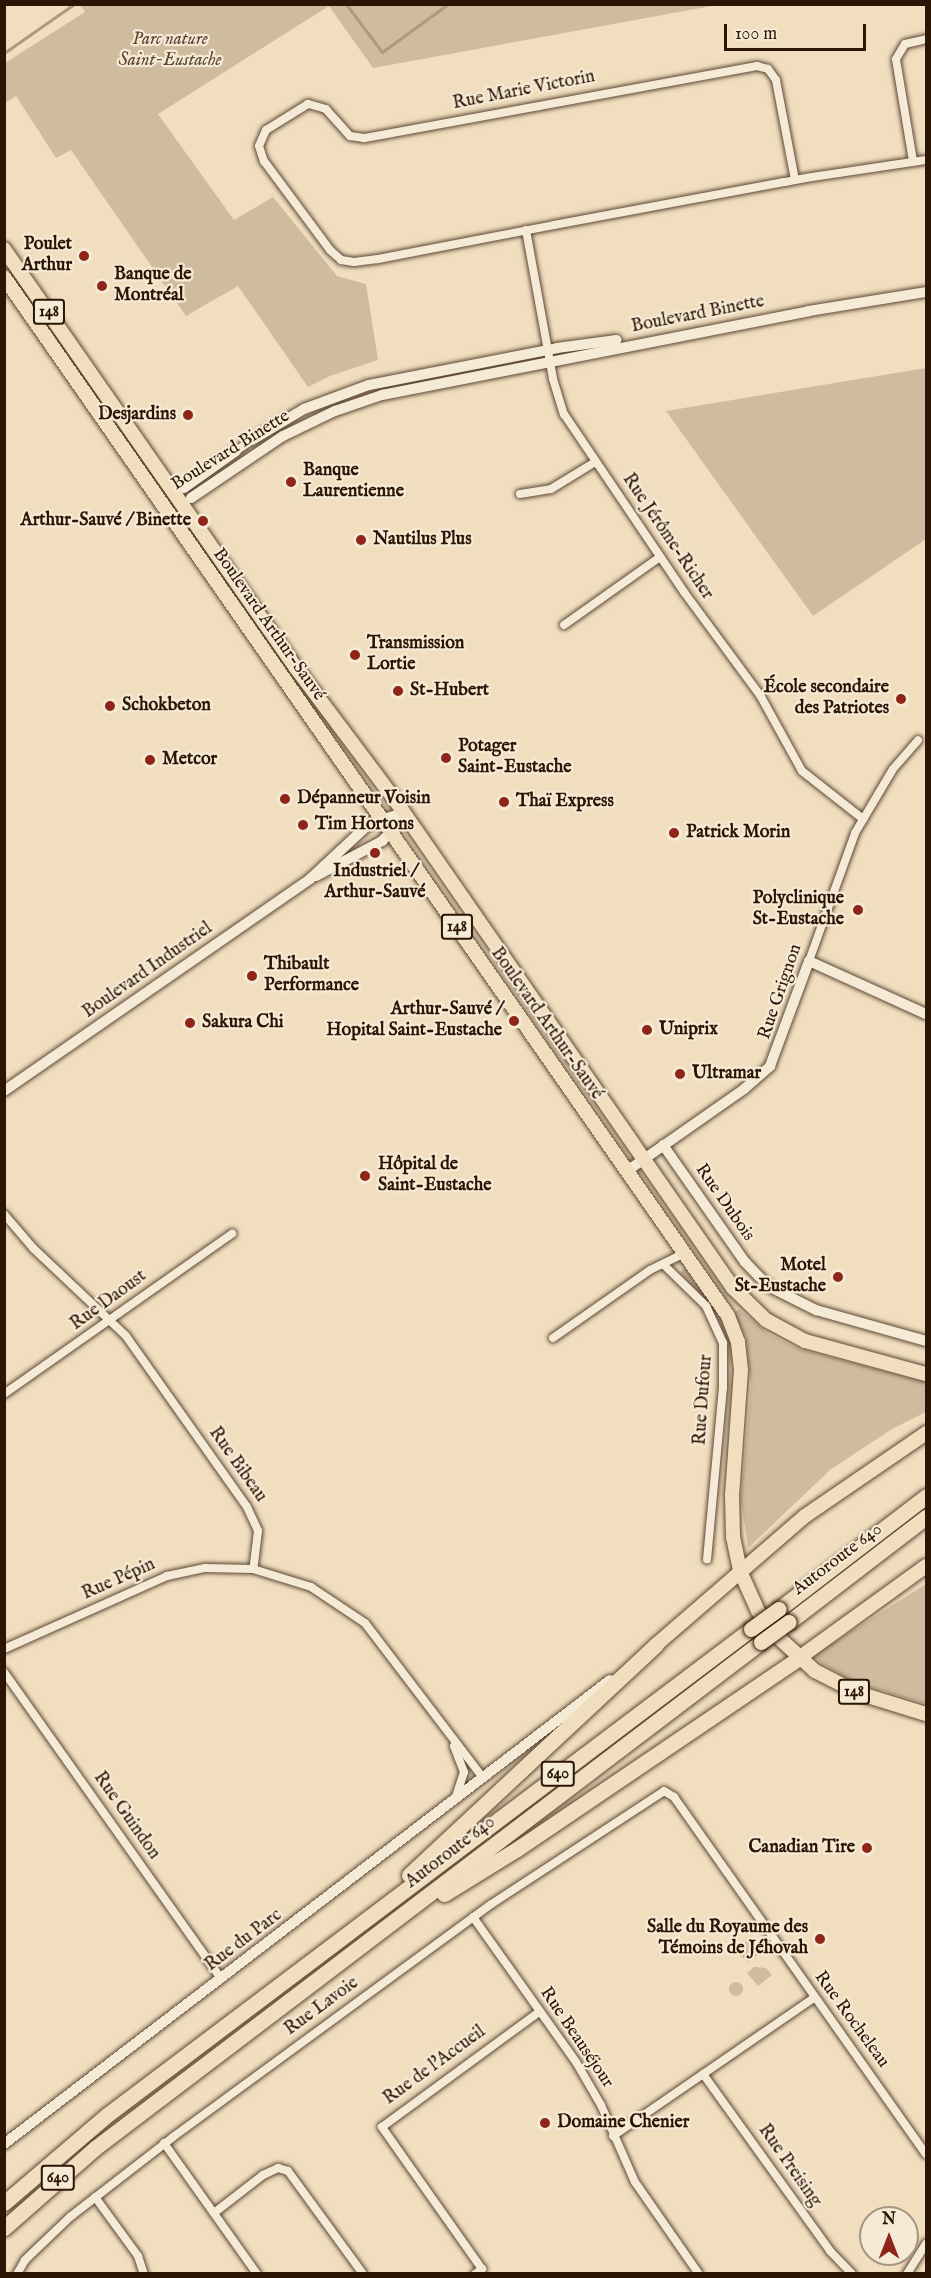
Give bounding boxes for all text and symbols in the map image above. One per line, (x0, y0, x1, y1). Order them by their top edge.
scale bar (727, 12, 870, 50)
text: 100 m (735, 23, 777, 46)
park label: Parc nature Saint-Eustache (119, 30, 221, 72)
street label: Rue Marie Victorin (451, 67, 597, 115)
place label: Poulet Arthur (22, 235, 72, 278)
marker: Poulet Arthur (77, 249, 91, 263)
place label: Banque de Montréal (114, 265, 192, 308)
marker: Banque de Montréal (95, 279, 109, 293)
street label: Boulevard Binette (630, 292, 766, 338)
road number: 148 (32, 299, 66, 325)
place label: Desjardins (98, 404, 176, 426)
street label: Boulevard Binette (168, 406, 294, 496)
marker: Desjardins (181, 408, 195, 422)
place label: Banque Laurentienne (303, 461, 404, 504)
street label: Rue Jérôme-Richer (617, 470, 717, 604)
marker: Banque Laurentienne (284, 475, 298, 489)
place label: Arthur-Sauvé / Binette (21, 510, 191, 532)
marker: Arthur-Sauvé / Binette (196, 514, 210, 528)
place label: Nautilus Plus (373, 529, 472, 551)
marker: Nautilus Plus (354, 533, 368, 547)
street label: Boulevard Arthur-Sauvé (207, 545, 329, 705)
place label: Transmission Lortie (367, 634, 464, 676)
marker: Transmission Lortie (348, 648, 362, 662)
place label: École secondaire des Patriotes (764, 678, 889, 720)
place label: St-Hubert (410, 680, 489, 702)
marker: St-Hubert (391, 684, 405, 698)
marker: École secondaire des Patriotes (894, 692, 908, 706)
place label: Schokbeton (122, 695, 211, 717)
marker: Schokbeton (103, 699, 117, 713)
place label: Potager Saint-Eustache (458, 737, 572, 780)
place label: Metcor (162, 749, 217, 771)
marker: Potager Saint-Eustache (439, 751, 453, 765)
marker: Metcor (143, 753, 157, 767)
place label: Dépanneur Voisin (297, 788, 431, 810)
place label: Thaï Express (516, 791, 614, 813)
marker: Dépanneur Voisin (278, 792, 292, 806)
marker: Thaï Express (497, 795, 511, 809)
place label: Tim Hortons (315, 814, 414, 836)
marker: Tim Hortons (296, 818, 310, 832)
place label: Patrick Morin (686, 822, 790, 844)
marker: Patrick Morin (667, 826, 681, 840)
marker: Industriel / Arthur-Sauvé (368, 846, 382, 860)
place label: Industriel / Arthur-Sauvé (324, 862, 426, 904)
place label: Polyclinique St-Eustache (753, 889, 844, 932)
marker: Polyclinique St-Eustache (849, 901, 867, 919)
road number: 148 (440, 914, 474, 940)
street label: Boulevard Industriel (79, 918, 217, 1024)
street label: Rue Grignon (755, 941, 807, 1043)
street label: Boulevard Arthur-Sauvé (485, 944, 607, 1104)
place label: Thibault Performance (264, 955, 359, 998)
marker: Thibault Performance (245, 969, 259, 983)
place label: Arthur-Sauvé / Hopital Saint-Eustache (326, 1000, 502, 1042)
place label: Sakura Chi (202, 1012, 284, 1034)
marker: Arthur-Sauvé / Hopital Saint-Eustache (507, 1014, 521, 1028)
marker: Sakura Chi (183, 1016, 197, 1030)
place label: Uniprix (659, 1019, 718, 1041)
marker: Uniprix (640, 1023, 654, 1037)
place label: Ultramar (692, 1063, 761, 1085)
marker: Ultramar (673, 1067, 687, 1081)
place label: Hôpital de Saint-Eustache (378, 1155, 492, 1198)
street label: Rue Dubois (690, 1160, 758, 1246)
marker: Hôpital de Saint-Eustache (356, 1167, 374, 1185)
place label: Motel St-Eustache (735, 1256, 826, 1298)
street label: Rue Daoust (67, 1266, 151, 1336)
marker: Motel St-Eustache (831, 1270, 845, 1284)
street label: Rue Dufour (690, 1354, 718, 1446)
street label: Rue Bibeau (203, 1423, 271, 1507)
street label: Autoroute 640 (789, 1519, 887, 1601)
street label: Rue Pépin (79, 1554, 159, 1606)
road number: 148 (838, 1679, 870, 1705)
road number: 640 (540, 1761, 576, 1787)
street label: Rue Guindon (88, 1768, 164, 1864)
street label: Autoroute 640 (402, 1812, 500, 1894)
place label: Canadian Tire (748, 1837, 855, 1859)
marker: Canadian Tire (860, 1841, 874, 1855)
street label: Rue du Parc (201, 1905, 287, 1977)
place label: Salle du Royaume des Témoins de Jéhovah (647, 1918, 808, 1960)
marker: Salle du Royaume des Témoins de Jéhovah (813, 1932, 827, 1946)
street label: Rue Rocheleau (809, 1967, 893, 2073)
street label: Rue Lavoie (281, 1973, 363, 2041)
street label: Rue Beauséjour (534, 1984, 618, 2092)
street label: Rue de l'Accueil (380, 2022, 490, 2110)
place label: Domaine Chenier (557, 2112, 689, 2134)
marker: Domaine Chenier (538, 2116, 552, 2130)
street label: Rue Preising (753, 2121, 825, 2211)
road number: 640 (40, 2165, 76, 2191)
north arrow (859, 2206, 919, 2266)
text: N (882, 2210, 896, 2230)

